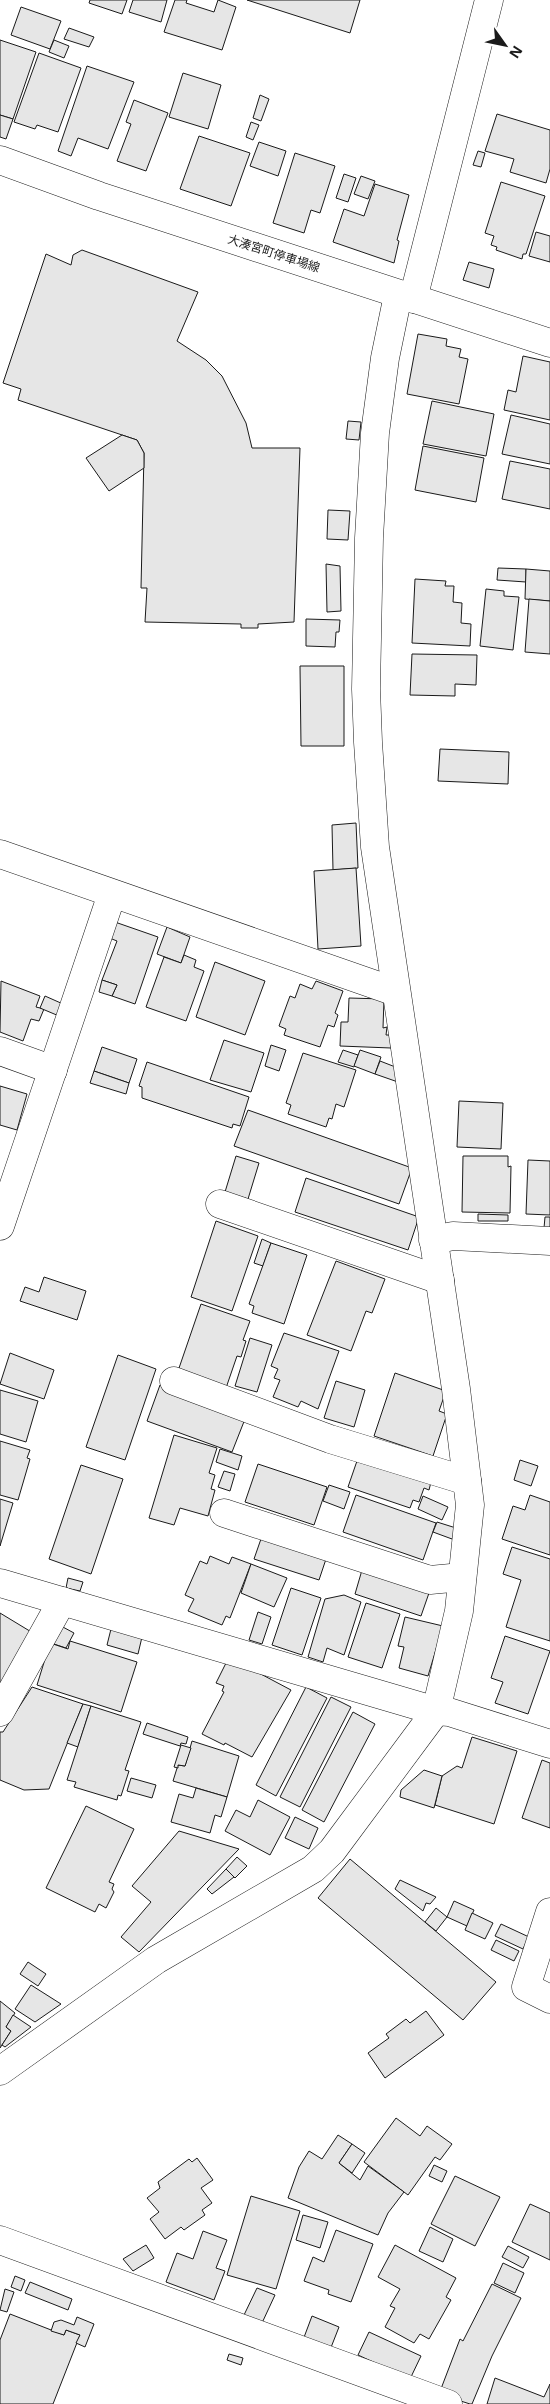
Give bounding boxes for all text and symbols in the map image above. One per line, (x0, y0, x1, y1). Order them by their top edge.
north arrow (480, 20, 530, 70)
text: N (505, 42, 527, 62)
street label: 大湊宮町停車場線 (226, 230, 322, 276)

